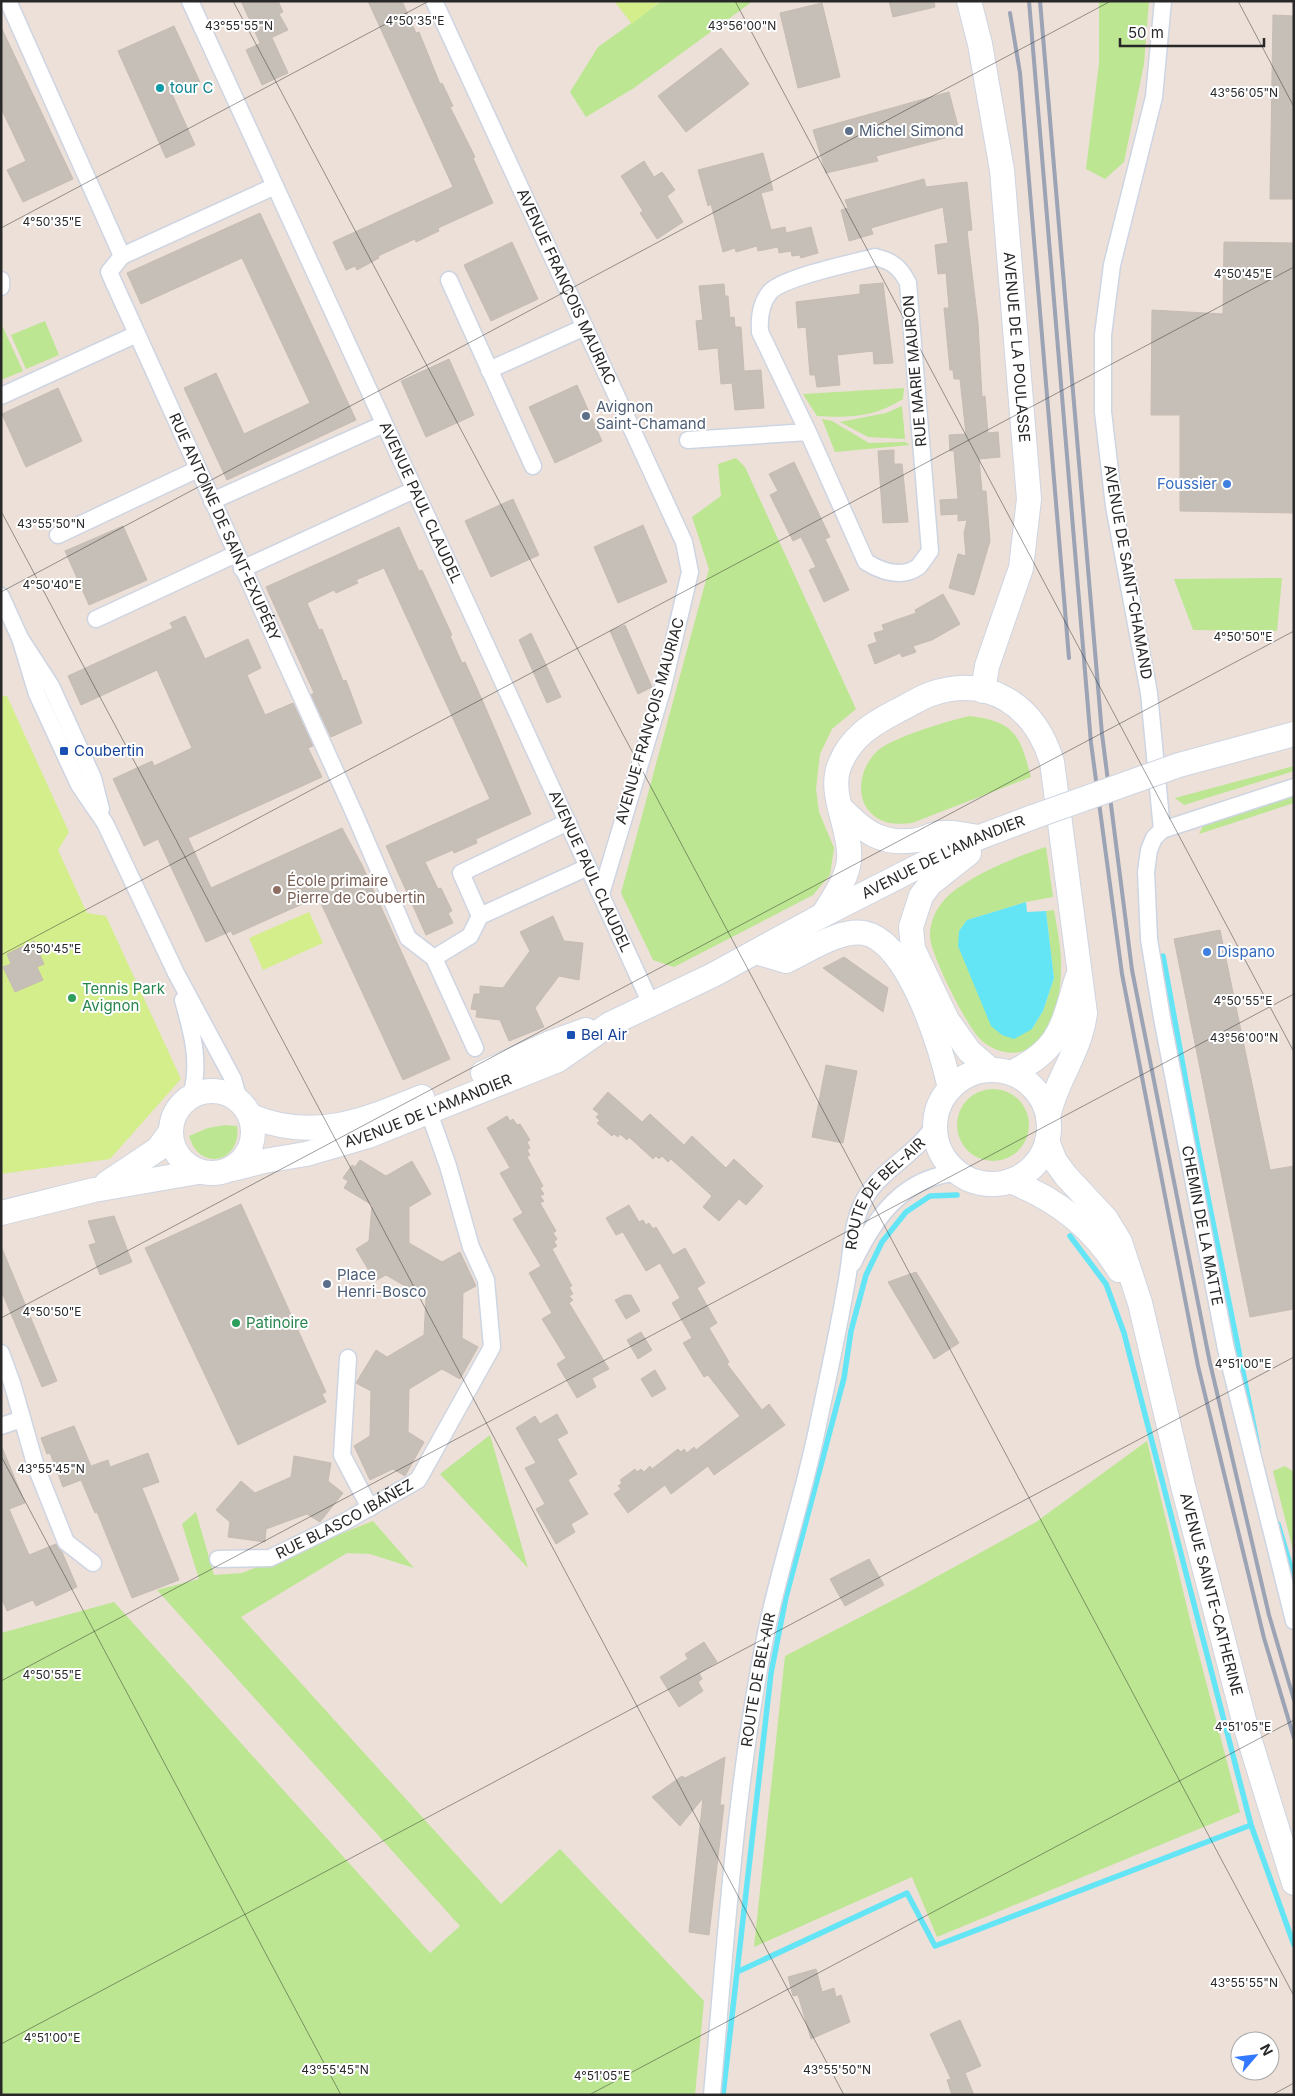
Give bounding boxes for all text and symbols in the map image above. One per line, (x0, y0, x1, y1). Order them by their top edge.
text: 4°50'35"E (386, 13, 444, 28)
scale bar (1120, 15, 1264, 47)
text: 43°55'55"N (205, 18, 273, 33)
text: 43°56'00"N (708, 18, 776, 33)
text: 50 m (1128, 23, 1164, 42)
place label: tour C (170, 78, 213, 97)
marker: tour C (154, 82, 166, 94)
text: 43°56'05"N (1210, 85, 1278, 100)
place label: Michel Simond (859, 121, 964, 140)
marker: Michel Simond (843, 125, 855, 137)
street label: AVENUE FRANÇOIS MAURIAC (513, 185, 620, 388)
text: 4°50'35"E (23, 214, 81, 229)
street label: AVENUE DE LA POULASSE (1000, 251, 1034, 443)
text: 4°50'45"E (1214, 266, 1272, 281)
street label: RUE MARIE MAURON (898, 294, 931, 448)
place label: Avignon Saint-Chamand (596, 397, 706, 433)
street label: RUE ANTOINE DE SAINT-EXUPÉRY (165, 410, 285, 644)
marker: Avignon Saint-Chamand (580, 410, 592, 422)
street label: AVENUE PAUL CLAUDEL (376, 418, 466, 586)
street label: AVENUE DE SAINT-CHAMAND (1100, 463, 1157, 681)
place label: Foussier (1157, 474, 1217, 493)
marker: Foussier (1221, 478, 1233, 490)
text: 43°55'50"N (17, 516, 85, 531)
text: 4°50'40"E (23, 577, 81, 592)
street label: AVENUE FRANÇOIS MAURIAC (611, 615, 688, 826)
text: 4°50'50"E (1213, 629, 1273, 644)
place label: Coubertin (74, 741, 144, 760)
marker: Coubertin (58, 745, 70, 757)
street label: AVENUE PAUL CLAUDEL (545, 787, 636, 955)
street label: AVENUE DE L'AMANDIER (858, 811, 1028, 903)
place label: École primaire Pierre de Coubertin (287, 871, 425, 907)
marker: École primaire Pierre de Coubertin (271, 884, 283, 896)
text: 4°50'45"E (23, 941, 81, 956)
place label: Dispano (1217, 942, 1275, 961)
marker: Dispano (1201, 946, 1213, 958)
place label: Tennis Park Avignon (82, 979, 166, 1015)
marker: Tennis Park Avignon (66, 992, 78, 1004)
text: 4°50'55"E (1214, 993, 1272, 1008)
place label: Bel Air (581, 1025, 627, 1044)
marker: Bel Air (565, 1029, 577, 1041)
text: 43°56'00"N (1210, 1030, 1278, 1045)
street label: AVENUE DE L'AMANDIER (342, 1069, 515, 1151)
street label: ROUTE DE BEL-AIR (841, 1133, 929, 1251)
street label: CHEMIN DE LA MATTE (1178, 1144, 1227, 1307)
place label: Place Henri-Bosco (337, 1265, 426, 1301)
marker: Place Henri-Bosco (321, 1278, 333, 1290)
text: 4°50'50"E (22, 1304, 82, 1319)
place label: Patinoire (246, 1313, 308, 1332)
marker: Patinoire (230, 1317, 242, 1329)
text: 4°51'00"E (1215, 1356, 1271, 1371)
text: 43°55'45"N (17, 1461, 85, 1476)
street label: RUE BLASCO IBÁÑEZ (272, 1475, 416, 1563)
street label: AVENUE SAINTE-CATHERINE (1176, 1491, 1247, 1698)
street label: ROUTE DE BEL-AIR (737, 1610, 779, 1748)
text: 4°50'55"E (23, 1667, 81, 1682)
text: 4°51'05"E (1215, 1719, 1271, 1734)
text: 43°55'55"N (1210, 1975, 1278, 1990)
text: 4°51'00"E (24, 2030, 80, 2045)
north arrow (1230, 2031, 1280, 2081)
text: N (1257, 2041, 1277, 2058)
text: 43°55'45"N (301, 2062, 369, 2077)
text: 43°55'50"N (803, 2062, 871, 2077)
text: 4°51'05"E (574, 2068, 630, 2083)

